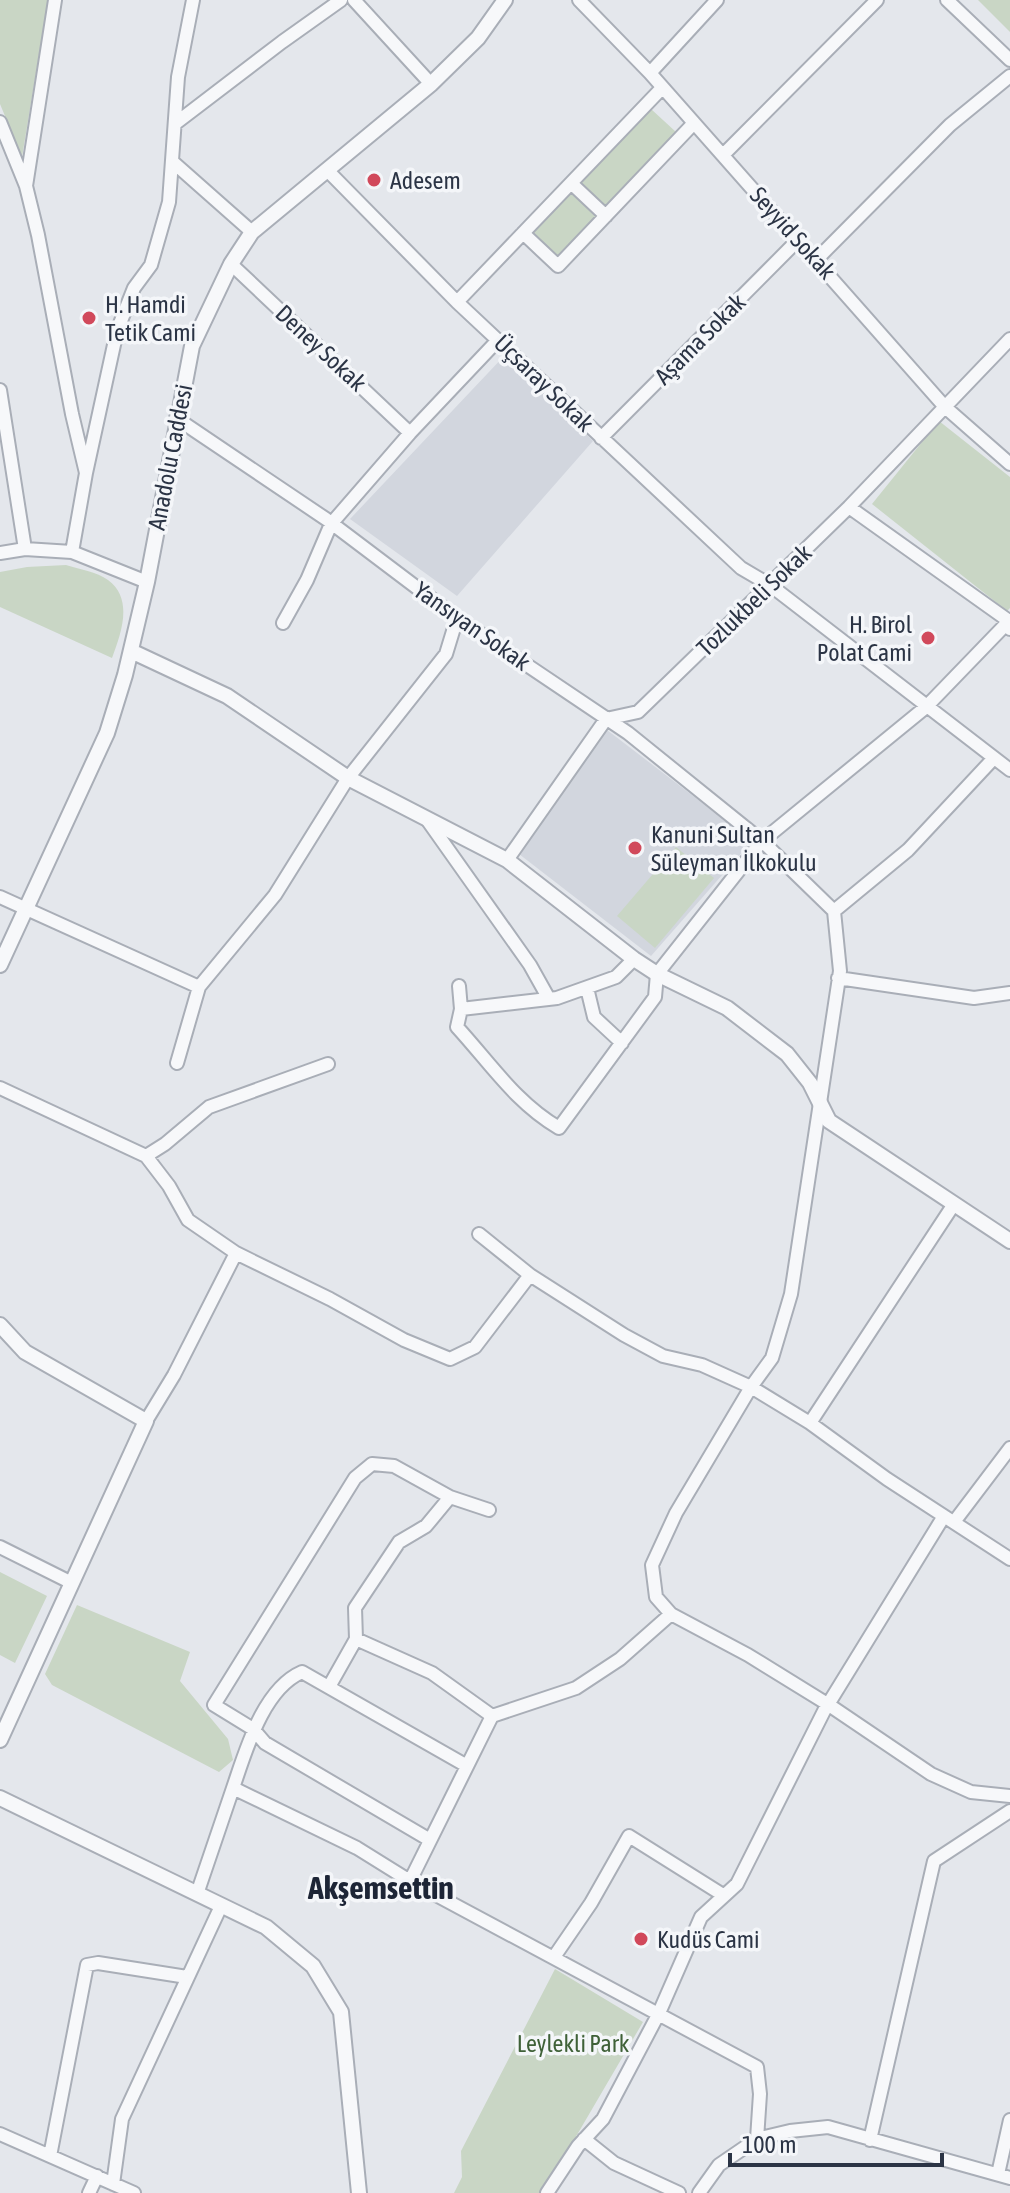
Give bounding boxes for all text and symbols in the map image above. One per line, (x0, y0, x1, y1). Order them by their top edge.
place label: Adesem (390, 167, 461, 194)
marker: Adesem (365, 171, 383, 189)
street label: Seyyid Sokak (745, 181, 842, 285)
street label: Aşama Sokak (649, 288, 751, 390)
place label: H. Hamdi Tetik Cami (105, 291, 196, 346)
street label: Deney Sokak (270, 299, 372, 397)
marker: H. Hamdi Tetik Cami (80, 309, 98, 327)
street label: Üçsaray Sokak (489, 329, 599, 437)
street label: Anadolu Caddesi (143, 382, 197, 532)
street label: Tozlukbeli Sokak (691, 538, 817, 661)
street label: Yansıyan Sokak (409, 576, 536, 676)
place label: H. Birol Polat Cami (817, 611, 913, 666)
marker: H. Birol Polat Cami (919, 629, 937, 647)
place label: Kanuni Sultan Süleyman İlkokulu (651, 821, 817, 876)
marker: Kanuni Sultan Süleyman İlkokulu (626, 839, 644, 857)
district label: Akşemsettin (307, 1869, 454, 1906)
place label: Kudüs Cami (657, 1926, 760, 1953)
marker: Kudüs Cami (632, 1930, 650, 1948)
park label: Leylekli Park (517, 2030, 630, 2057)
scale bar (730, 2117, 942, 2167)
text: 100 m (742, 2131, 796, 2158)

